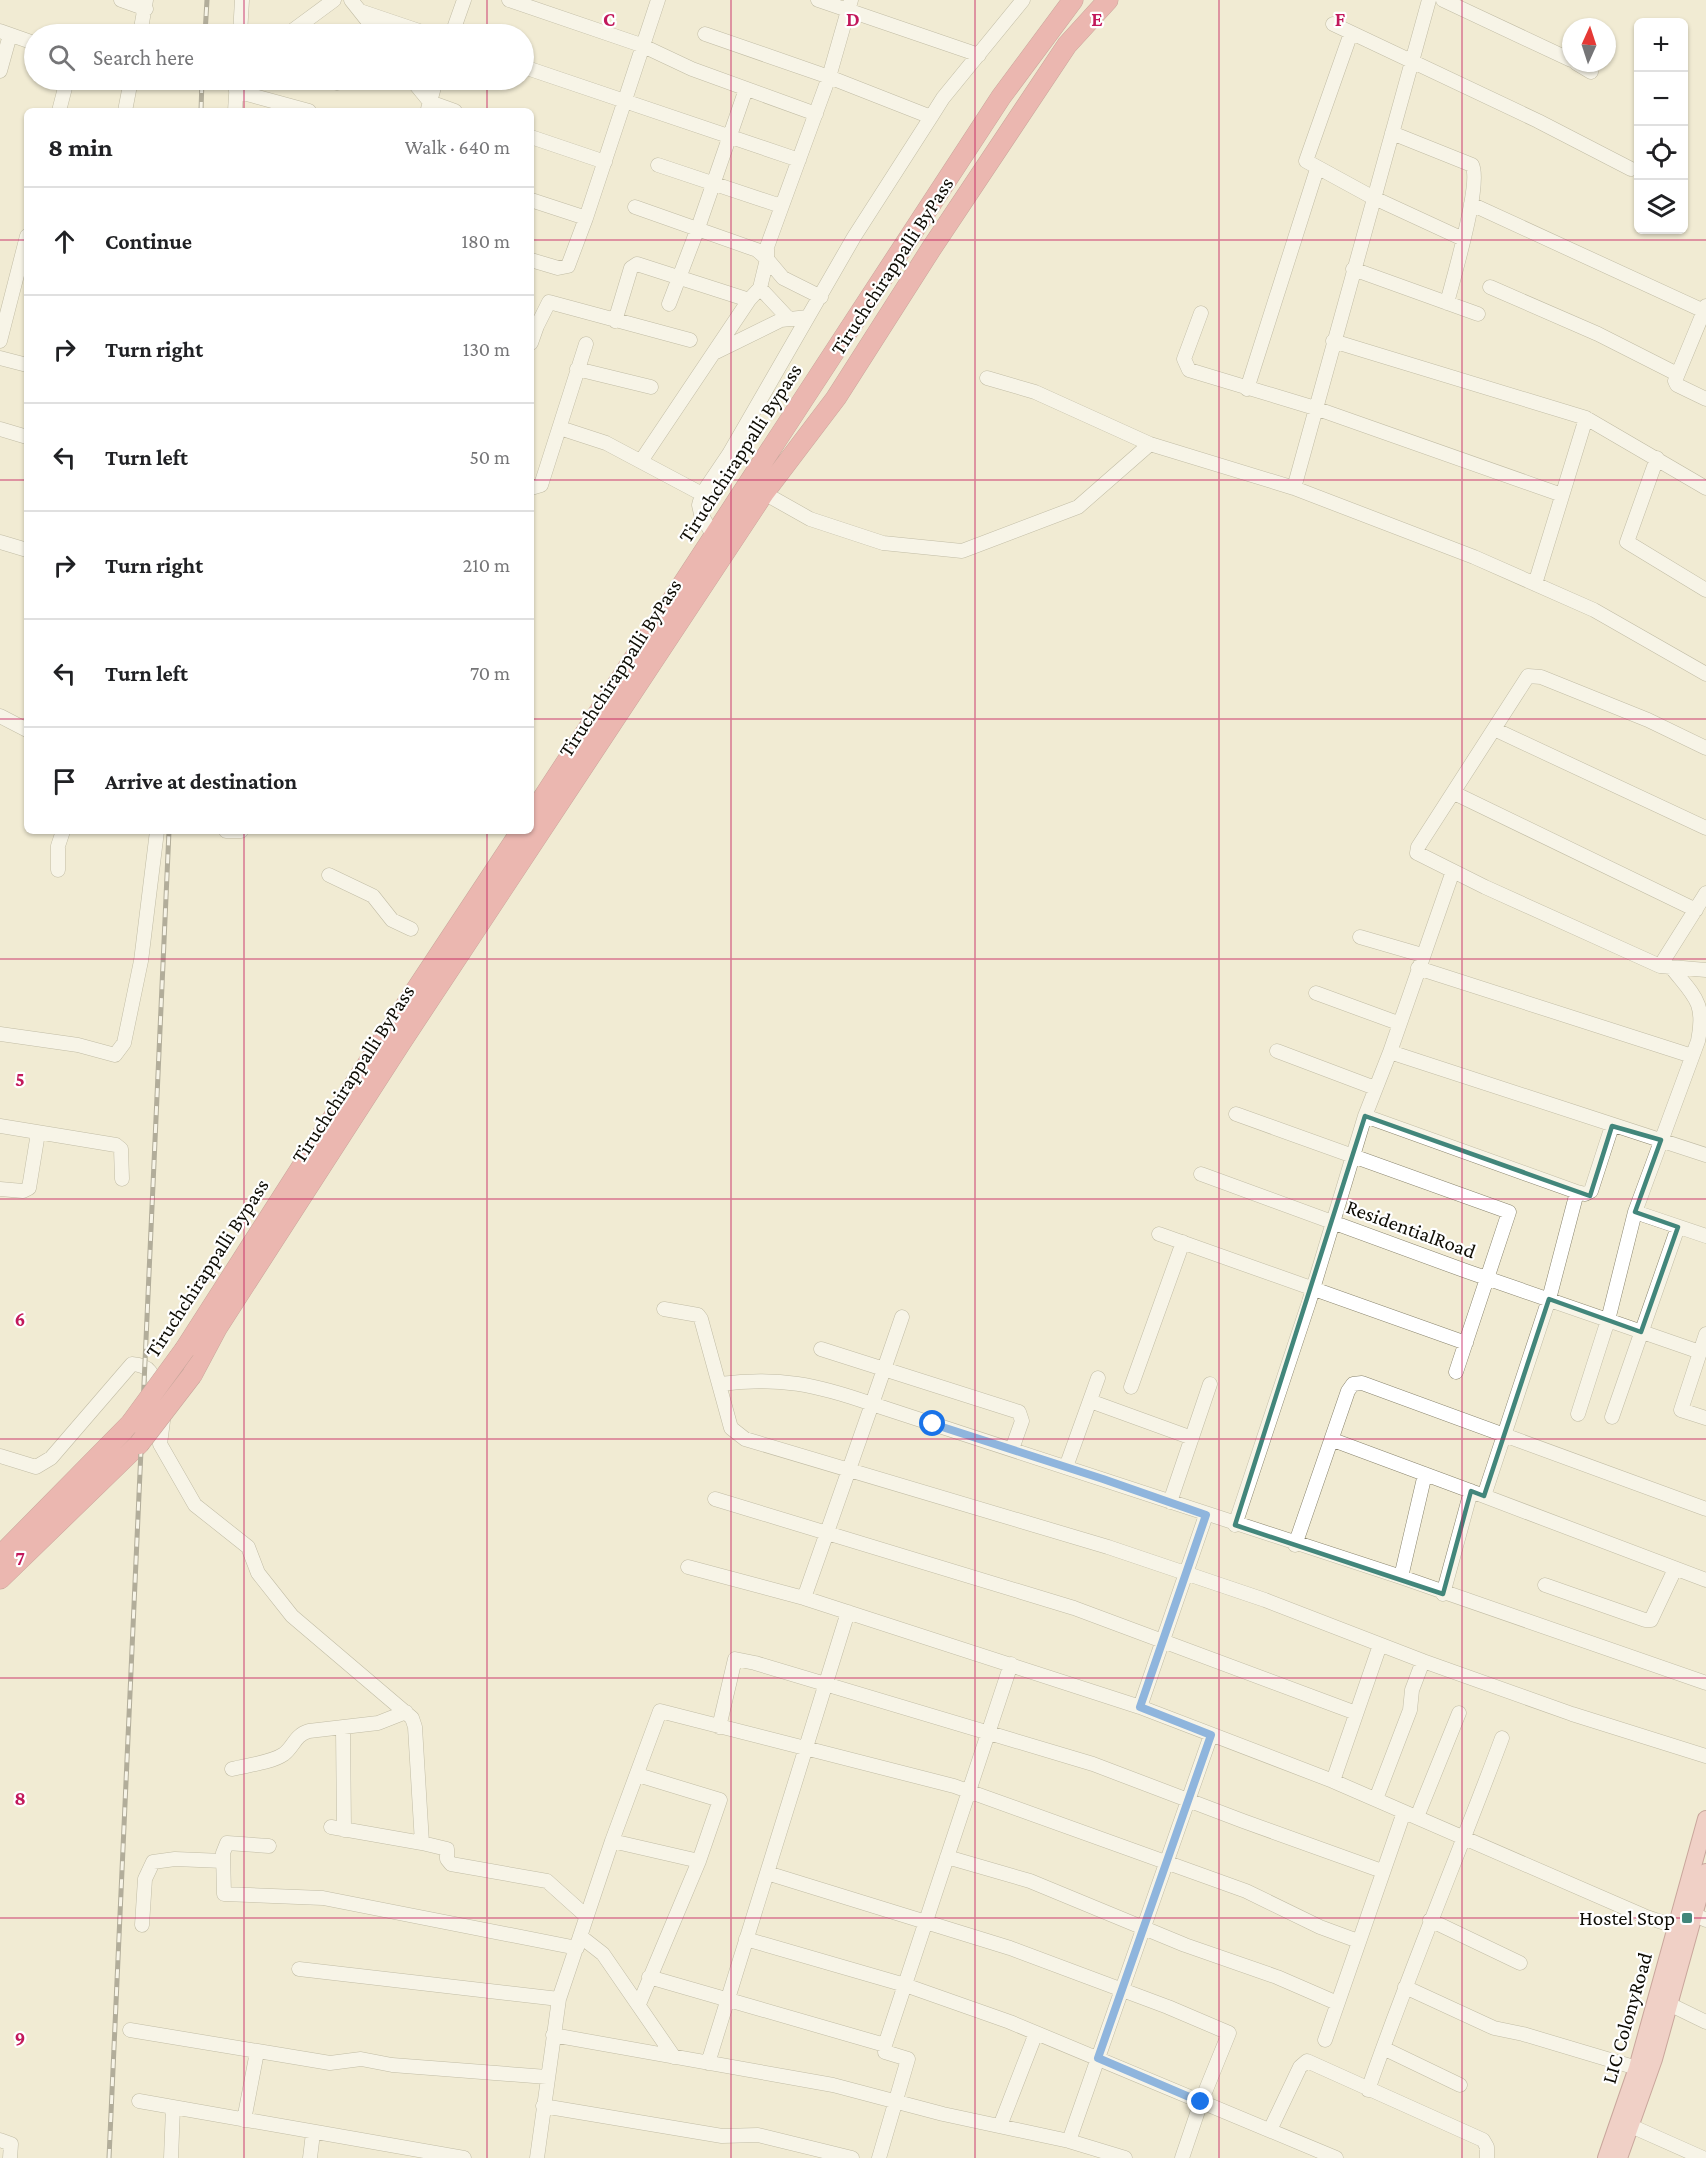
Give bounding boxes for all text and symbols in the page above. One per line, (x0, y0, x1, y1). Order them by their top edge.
text: C (603, 8, 615, 30)
text: D (846, 8, 860, 30)
text: E (1091, 8, 1103, 30)
text: F (1335, 8, 1346, 30)
north arrow (1562, 18, 1616, 72)
map controls (1634, 18, 1688, 234)
button: + (1634, 18, 1688, 72)
search box (24, 24, 534, 90)
icon: search (45, 41, 78, 74)
text: Search here (93, 45, 194, 70)
button: − (1634, 72, 1688, 126)
button: locate (1634, 126, 1688, 180)
text: 8 min (48, 133, 113, 162)
text: Walk · 640 m (405, 136, 510, 158)
street label: Tiruchchirappalli ByPass (825, 172, 959, 360)
button: layers (1634, 180, 1688, 234)
icon: ahead (48, 225, 81, 258)
text: Continue (105, 229, 192, 254)
text: 180 m (461, 230, 510, 252)
icon: right (48, 333, 81, 366)
text: Turn right (105, 337, 203, 362)
text: 130 m (463, 338, 510, 360)
street label: Tiruchchirappalli Bypass (673, 359, 807, 547)
icon: left (48, 441, 81, 474)
text: Turn left (105, 445, 188, 470)
text: 50 m (469, 446, 510, 468)
icon: right (48, 549, 81, 582)
text: Turn right (105, 553, 203, 578)
text: 210 m (463, 554, 510, 576)
street label: Tiruchchirappalli ByPass (553, 574, 687, 762)
icon: left (48, 657, 81, 690)
text: Turn left (105, 661, 188, 686)
text: 70 m (470, 662, 510, 684)
icon: arrive (48, 765, 81, 798)
text: Arrive at destination (105, 769, 297, 794)
street label: Tiruchchirappalli ByPass (286, 980, 420, 1168)
text: 5 (15, 1068, 25, 1090)
street label: Tiruchchirappalli Bypass (140, 1174, 274, 1362)
street label: ResidentialRoad (1343, 1194, 1479, 1264)
text: 6 (15, 1308, 25, 1330)
route start (919, 1410, 945, 1436)
text: 7 (15, 1547, 25, 1569)
text: 8 (14, 1787, 26, 1809)
place label: Hostel Stop (1579, 1906, 1675, 1930)
marker: Hostel Stop (1680, 1911, 1694, 1925)
street label: LIC ColonyRoad (1597, 1950, 1657, 2086)
text: 9 (15, 2027, 25, 2049)
route end (1187, 2088, 1213, 2114)

